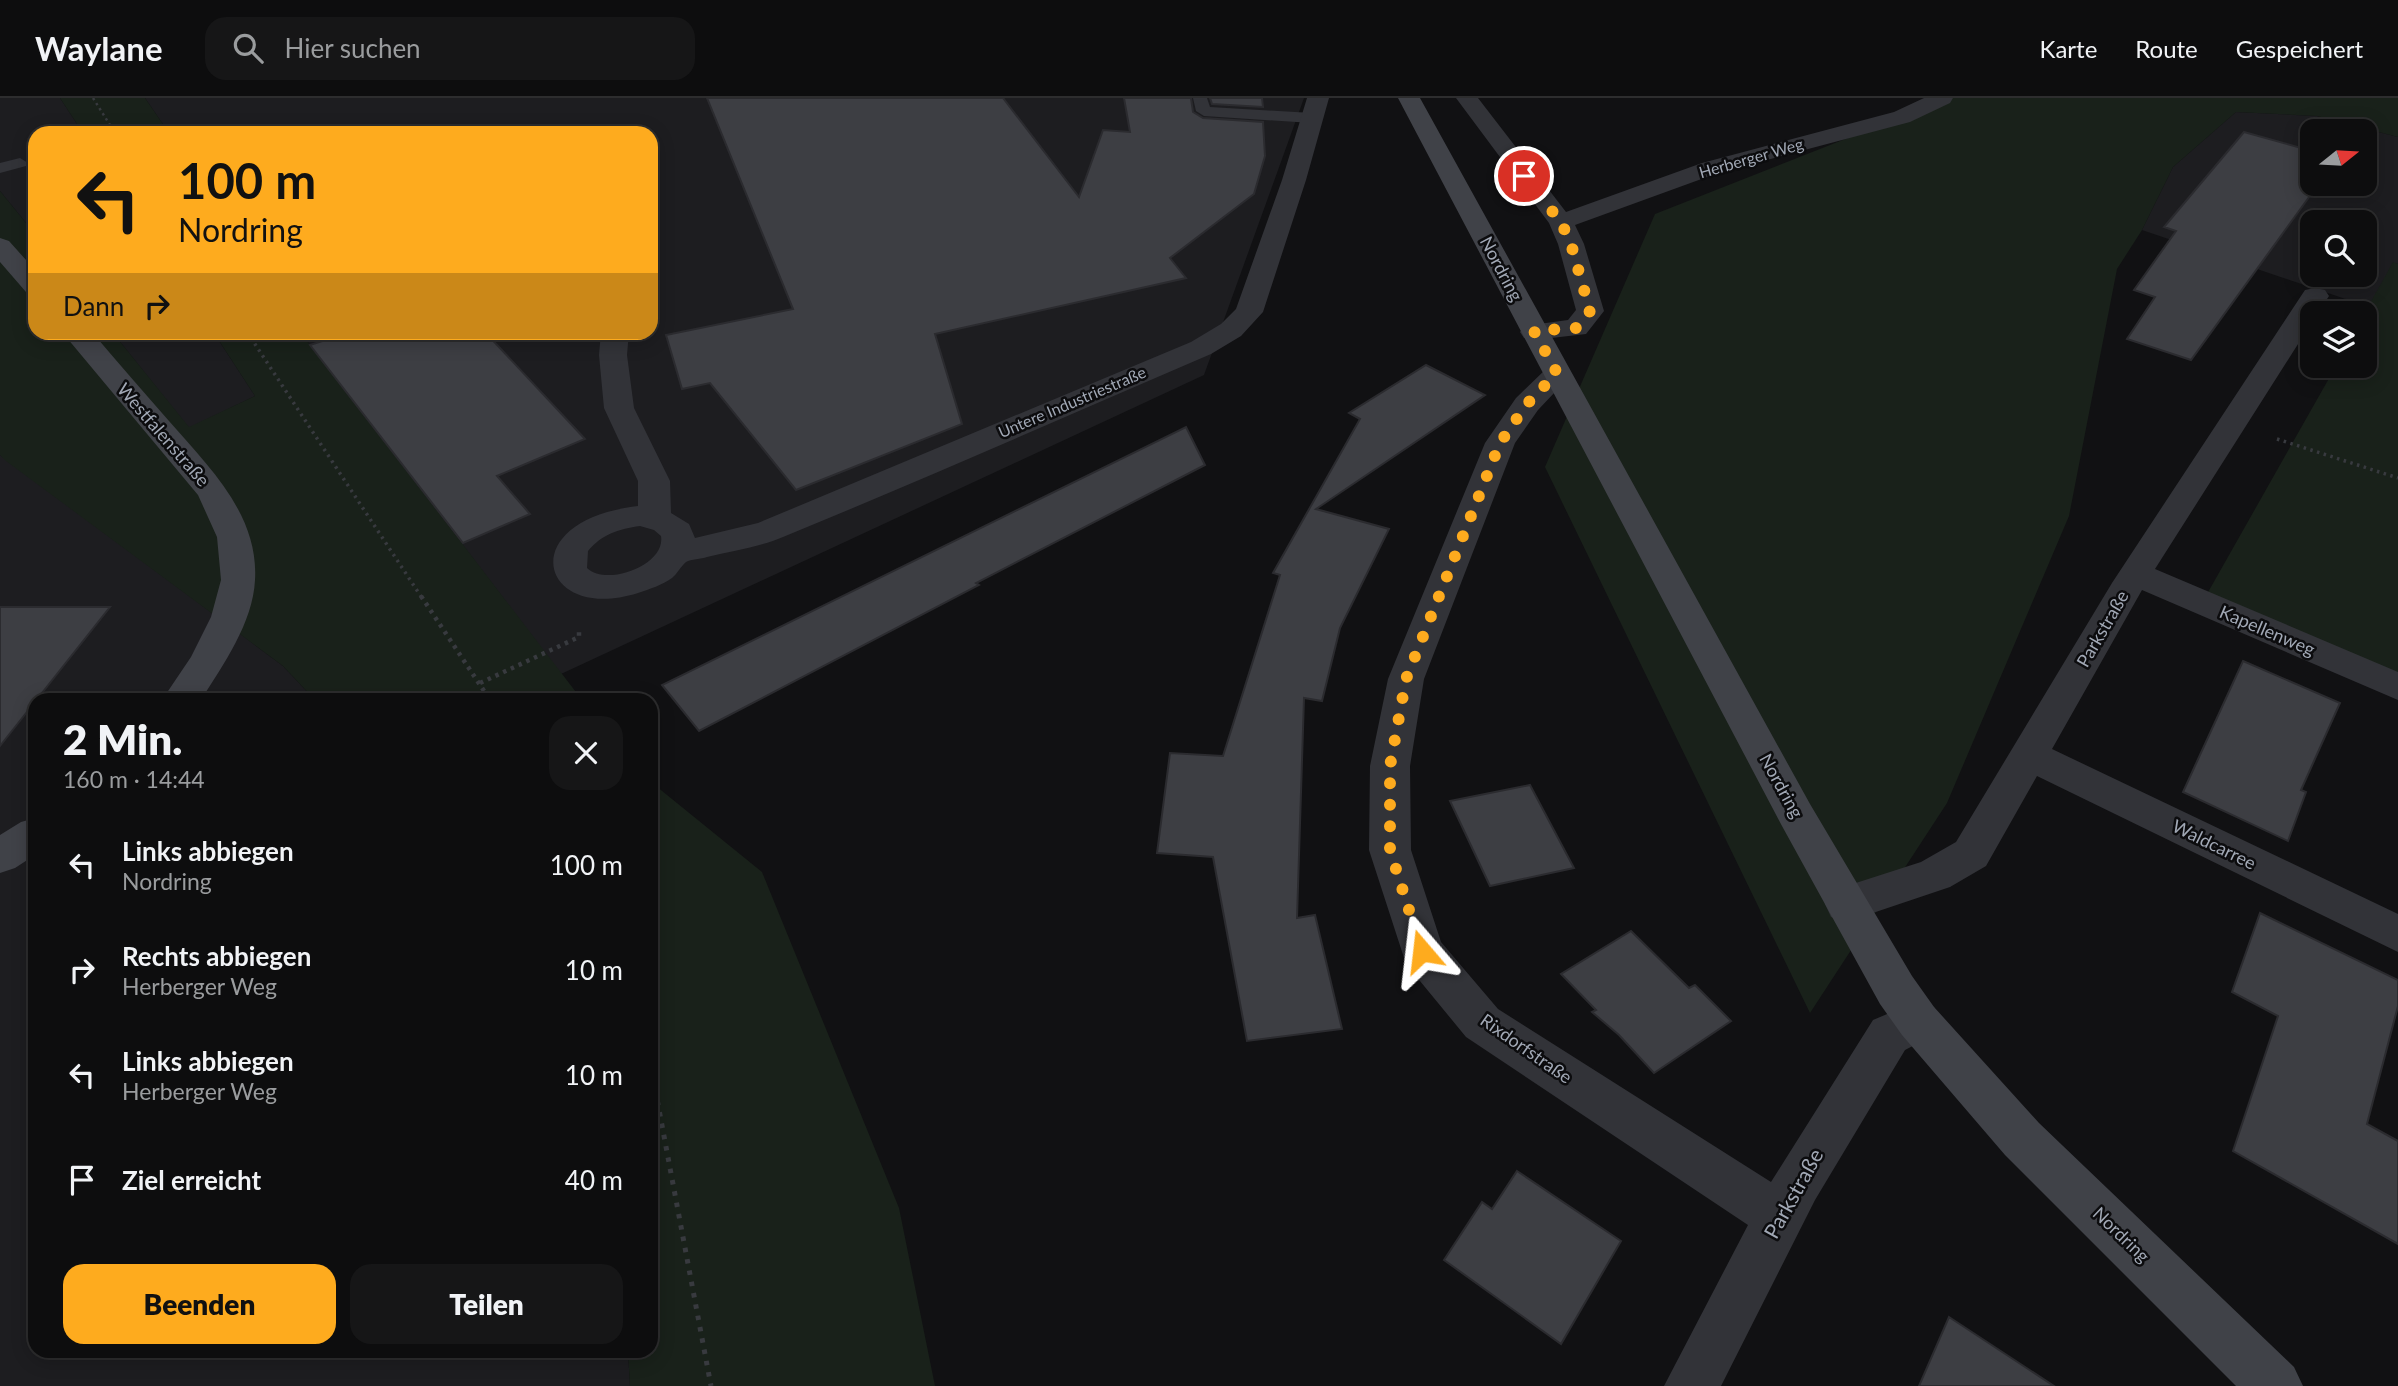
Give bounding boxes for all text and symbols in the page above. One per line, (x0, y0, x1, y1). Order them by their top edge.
search box (205, 17, 695, 80)
text: Waylane (35, 28, 163, 68)
icon: search (229, 29, 267, 67)
text: Hier suchen (285, 32, 421, 64)
text: Karte (2040, 34, 2097, 63)
text: Route (2135, 34, 2198, 63)
text: Gespeichert (2236, 34, 2363, 63)
north arrow (2300, 119, 2376, 196)
map controls (2300, 119, 2377, 378)
street label: Herberger Weg (1696, 134, 1805, 181)
pin (1494, 146, 1554, 206)
text: 100 m (178, 151, 316, 209)
icon: left (63, 154, 154, 245)
icon: arrive (1505, 157, 1543, 195)
text: Nordring (178, 210, 303, 249)
button: search (2300, 210, 2377, 287)
street label: Nordring (1476, 232, 1528, 305)
icon: right (138, 287, 176, 325)
text: Dann (63, 290, 124, 322)
button: layers (2300, 301, 2377, 378)
street label: Untere Industriestraße (995, 362, 1148, 441)
street label: Westfalenstraße (113, 378, 215, 490)
street label: Parkstraße (2071, 586, 2133, 671)
street label: Kapellenweg (2216, 600, 2318, 660)
text: 2 Min. (63, 714, 182, 764)
button: close (549, 716, 623, 790)
street label: Nordring (1755, 749, 1809, 822)
text: 160 m · 14:44 (63, 765, 205, 793)
street label: Waldcarree (2169, 814, 2260, 874)
text: Links abbiegen (122, 835, 294, 867)
icon: left (63, 846, 101, 884)
text: 100 m (550, 849, 623, 881)
text: Nordring (122, 867, 212, 895)
position arrow (1385, 914, 1459, 988)
text: Rechts abbiegen (122, 940, 311, 972)
icon: right (63, 951, 101, 989)
text: 10 m (565, 954, 623, 986)
text: Herberger Weg (122, 972, 277, 1000)
street label: Rixdorfstraße (1477, 1009, 1577, 1088)
text: Links abbiegen (122, 1045, 294, 1077)
icon: left (63, 1056, 101, 1094)
text: 10 m (565, 1059, 623, 1091)
text: Herberger Weg (122, 1077, 277, 1105)
street label: Parkstraße (1758, 1144, 1828, 1243)
icon: arrive (63, 1161, 101, 1199)
text: Ziel erreicht (122, 1164, 261, 1196)
text: 40 m (565, 1164, 623, 1196)
street label: Nordring (2089, 1202, 2155, 1267)
button: Beenden (63, 1264, 336, 1344)
button: Teilen (350, 1264, 623, 1344)

